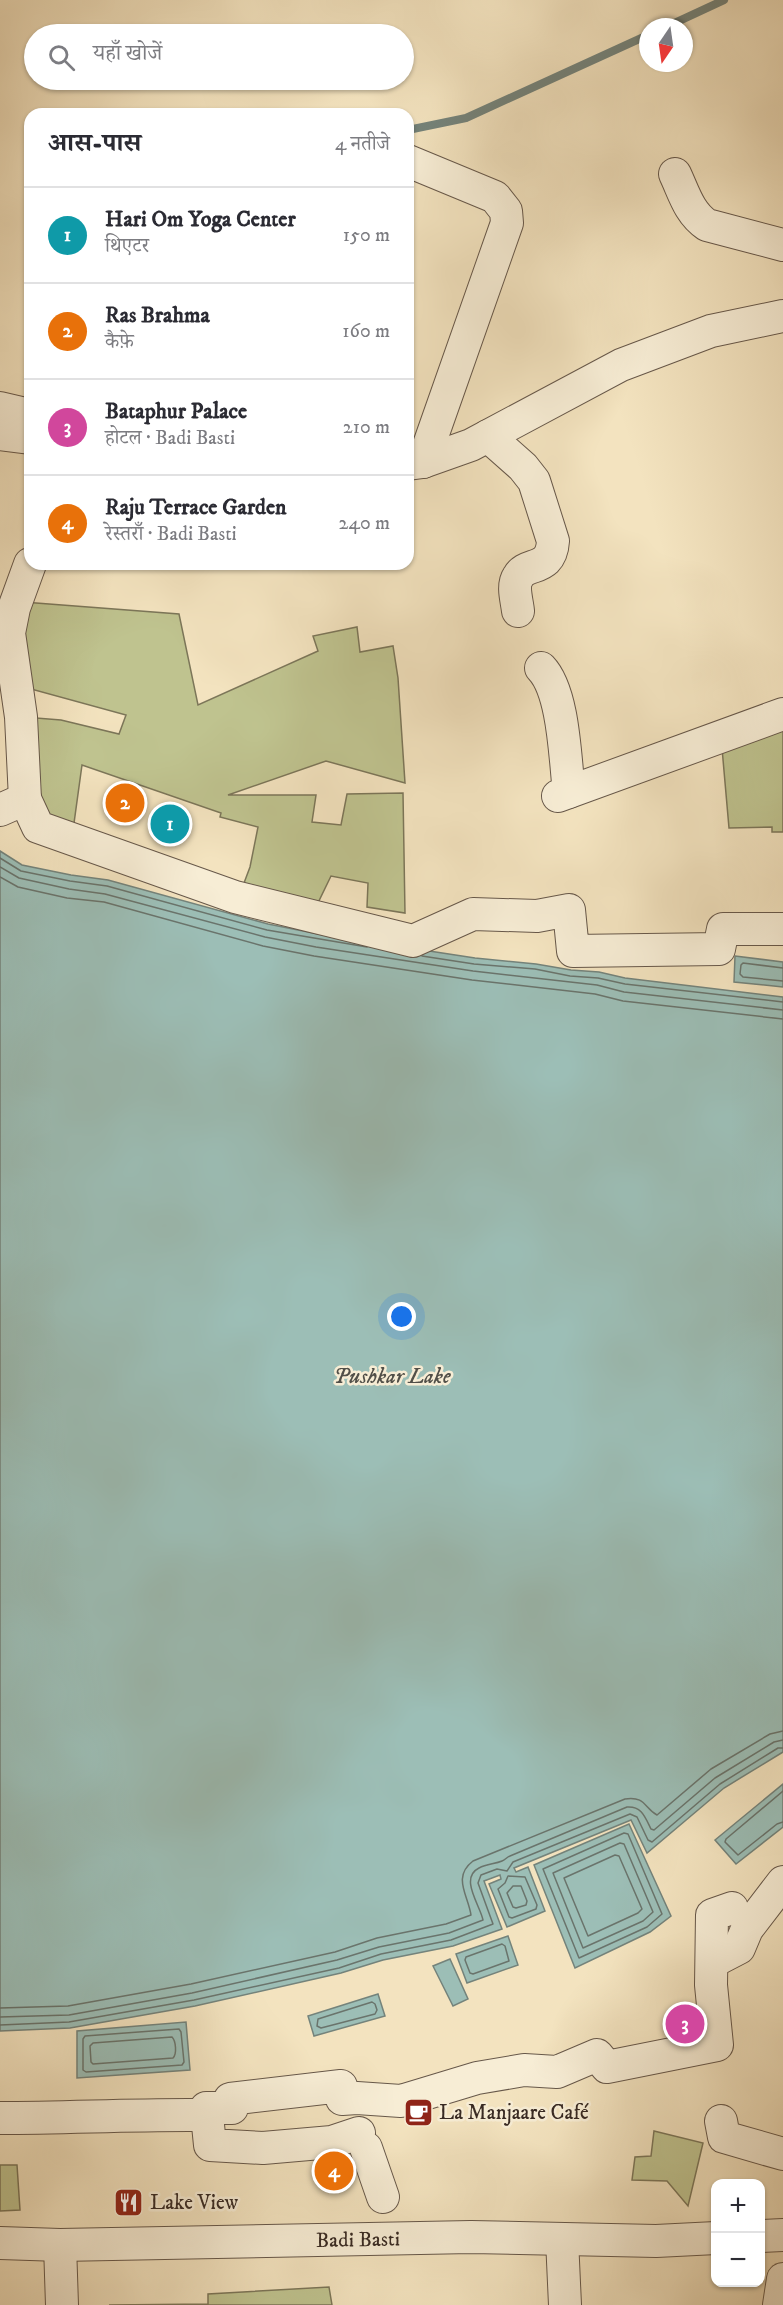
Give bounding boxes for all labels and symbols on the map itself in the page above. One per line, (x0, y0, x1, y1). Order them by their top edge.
north arrow (639, 18, 693, 72)
pin: 2 (106, 780, 144, 826)
pin: 1 (150, 802, 190, 846)
your location (387, 1302, 416, 1331)
water label: Pushkar Lake (334, 1363, 451, 1390)
pin: 3 (666, 2002, 704, 2046)
cafe icon: La Manjaare Café (402, 2096, 434, 2128)
place label: La Manjaare Café (439, 2100, 589, 2126)
pin: 4 (314, 2148, 354, 2194)
restaurant icon: Lake View (113, 2186, 145, 2218)
place label: Lake View (150, 2190, 239, 2216)
street label: Badi Basti (316, 2226, 400, 2254)

